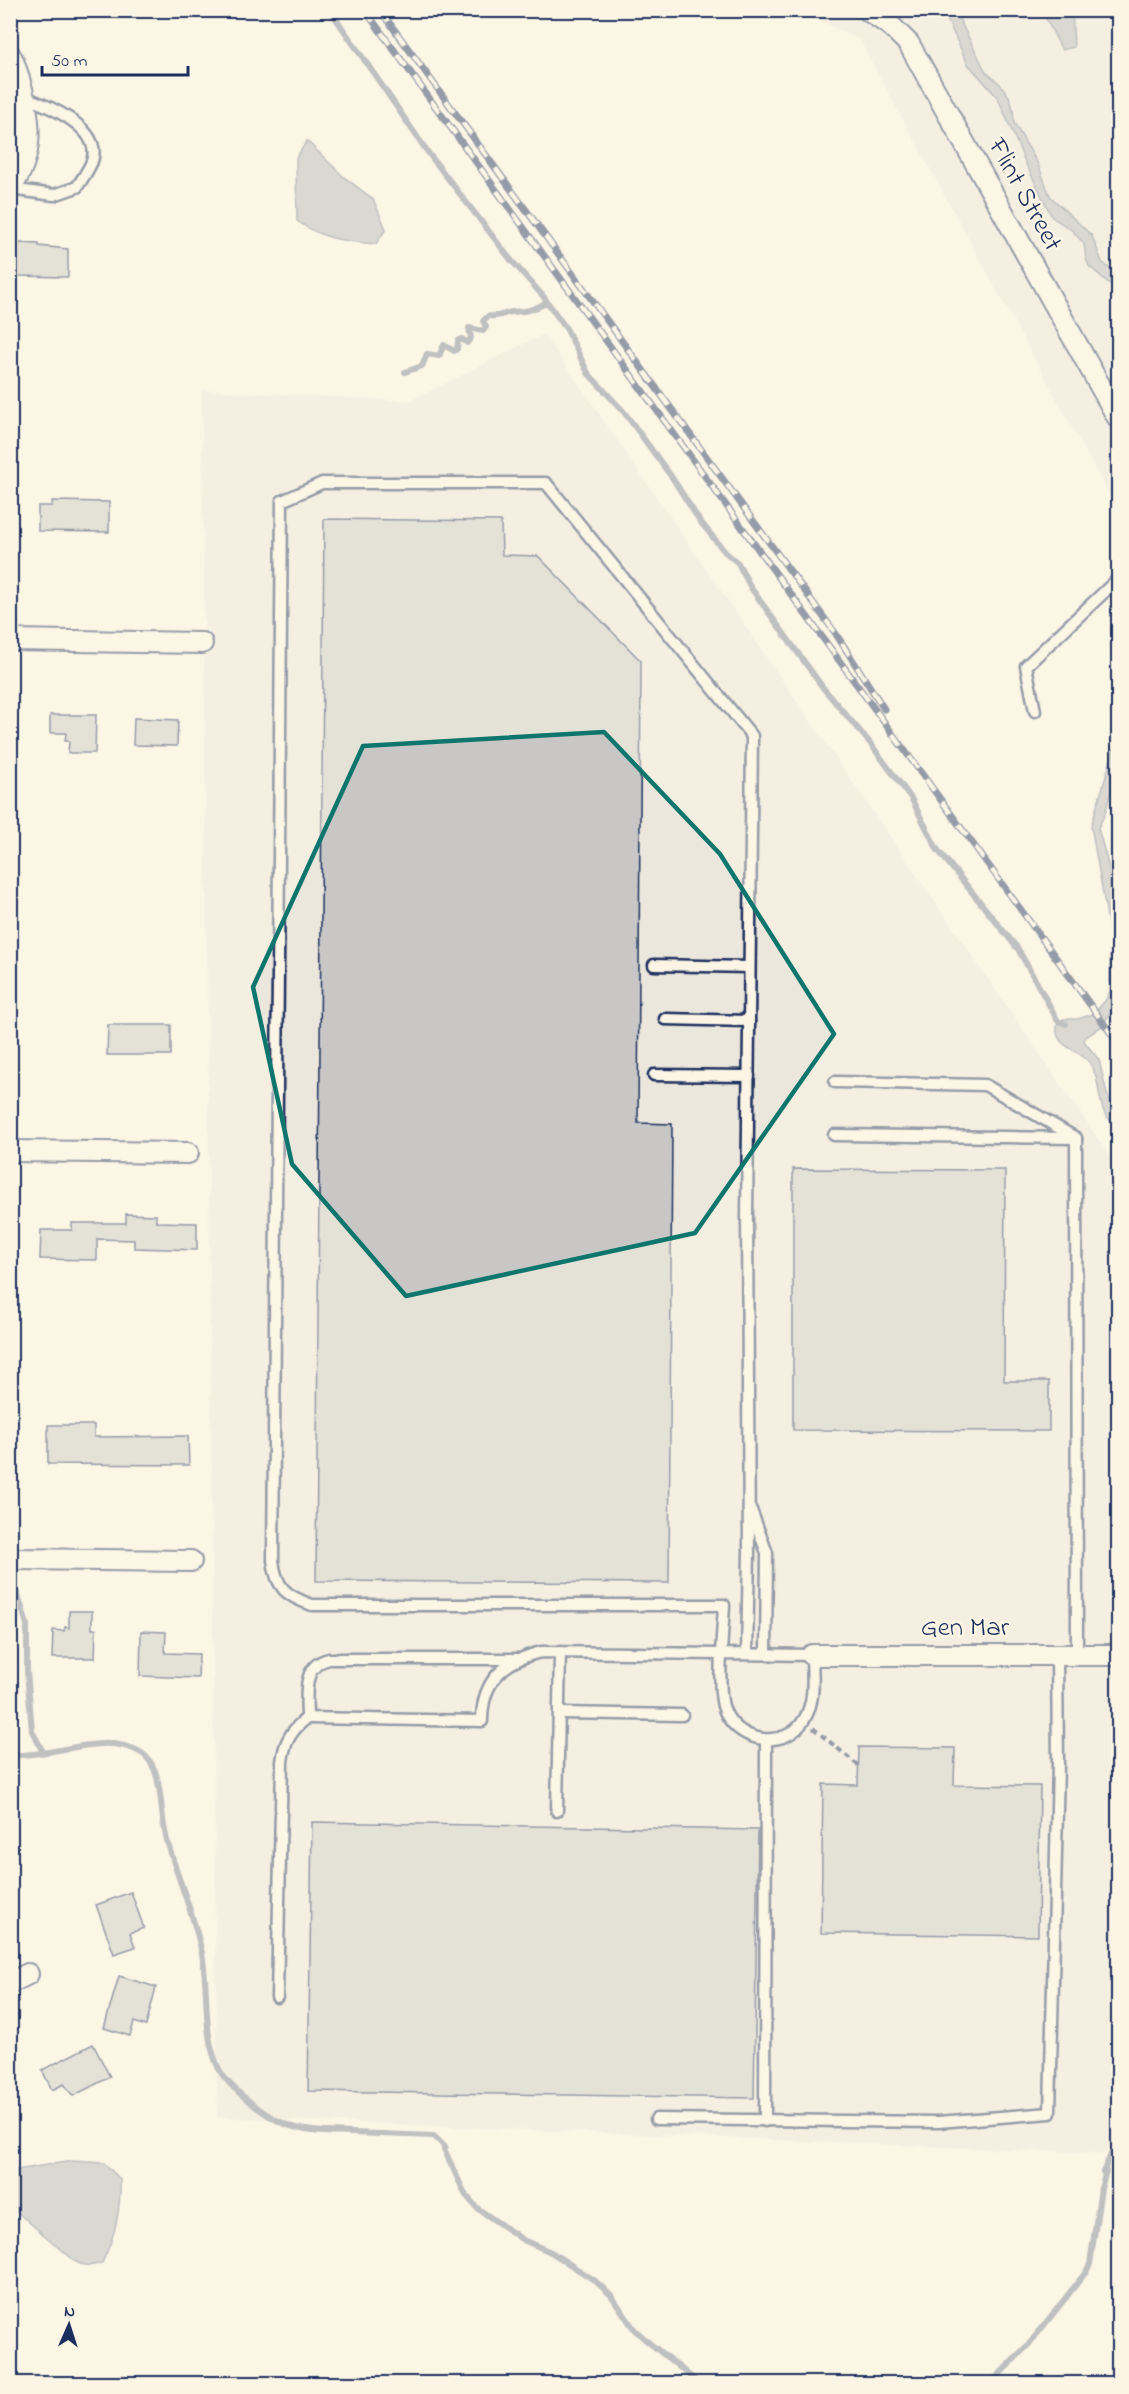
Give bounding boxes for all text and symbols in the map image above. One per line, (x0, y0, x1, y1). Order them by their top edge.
scale bar (42, 39, 188, 77)
text: 50 m (51, 49, 88, 75)
street label: Flint Street (976, 130, 1071, 259)
street label: Gen Mar (921, 1609, 1010, 1648)
north arrow (39, 2295, 99, 2355)
text: N (64, 2300, 76, 2324)

